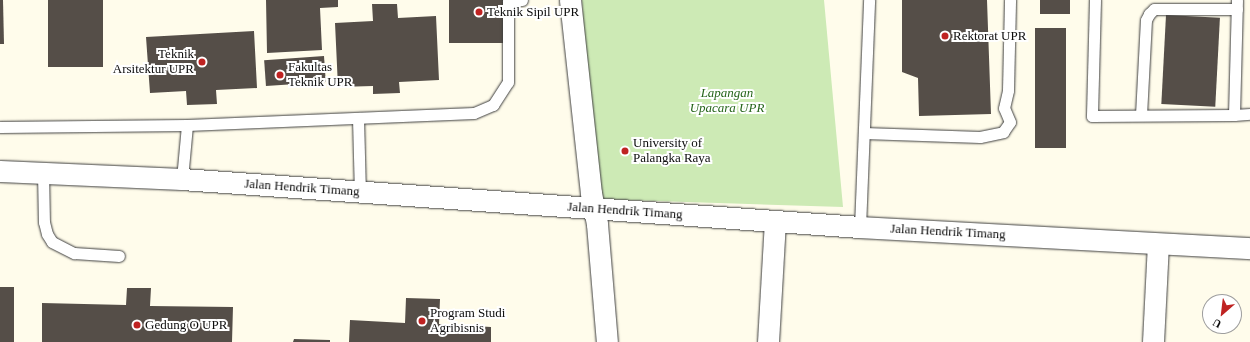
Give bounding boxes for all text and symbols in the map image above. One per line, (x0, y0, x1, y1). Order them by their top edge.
place label: Teknik Sipil UPR (487, 4, 579, 20)
marker: Teknik Sipil UPR (474, 7, 484, 17)
place label: Rektorat UPR (953, 28, 1026, 44)
marker: Rektorat UPR (940, 31, 950, 41)
place label: Teknik Arsitektur UPR (113, 47, 194, 78)
marker: Teknik Arsitektur UPR (197, 57, 207, 67)
place label: Fakultas Teknik UPR (288, 60, 352, 91)
marker: Fakultas Teknik UPR (275, 70, 285, 80)
park label: Lapangan Upacara UPR (690, 86, 764, 117)
place label: University of Palangka Raya (633, 136, 711, 167)
marker: University of Palangka Raya (620, 146, 630, 156)
street label: Jalan Hendrik Timang (244, 176, 360, 200)
street label: Jalan Hendrik Timang (567, 199, 683, 223)
street label: Jalan Hendrik Timang (890, 221, 1006, 243)
north arrow (1202, 294, 1242, 334)
place label: Program Studi Agribisnis (430, 306, 505, 337)
marker: Program Studi Agribisnis (417, 316, 427, 326)
place label: Gedung O UPR (145, 317, 227, 333)
text: U (1211, 317, 1223, 331)
marker: Gedung O UPR (132, 320, 142, 330)

